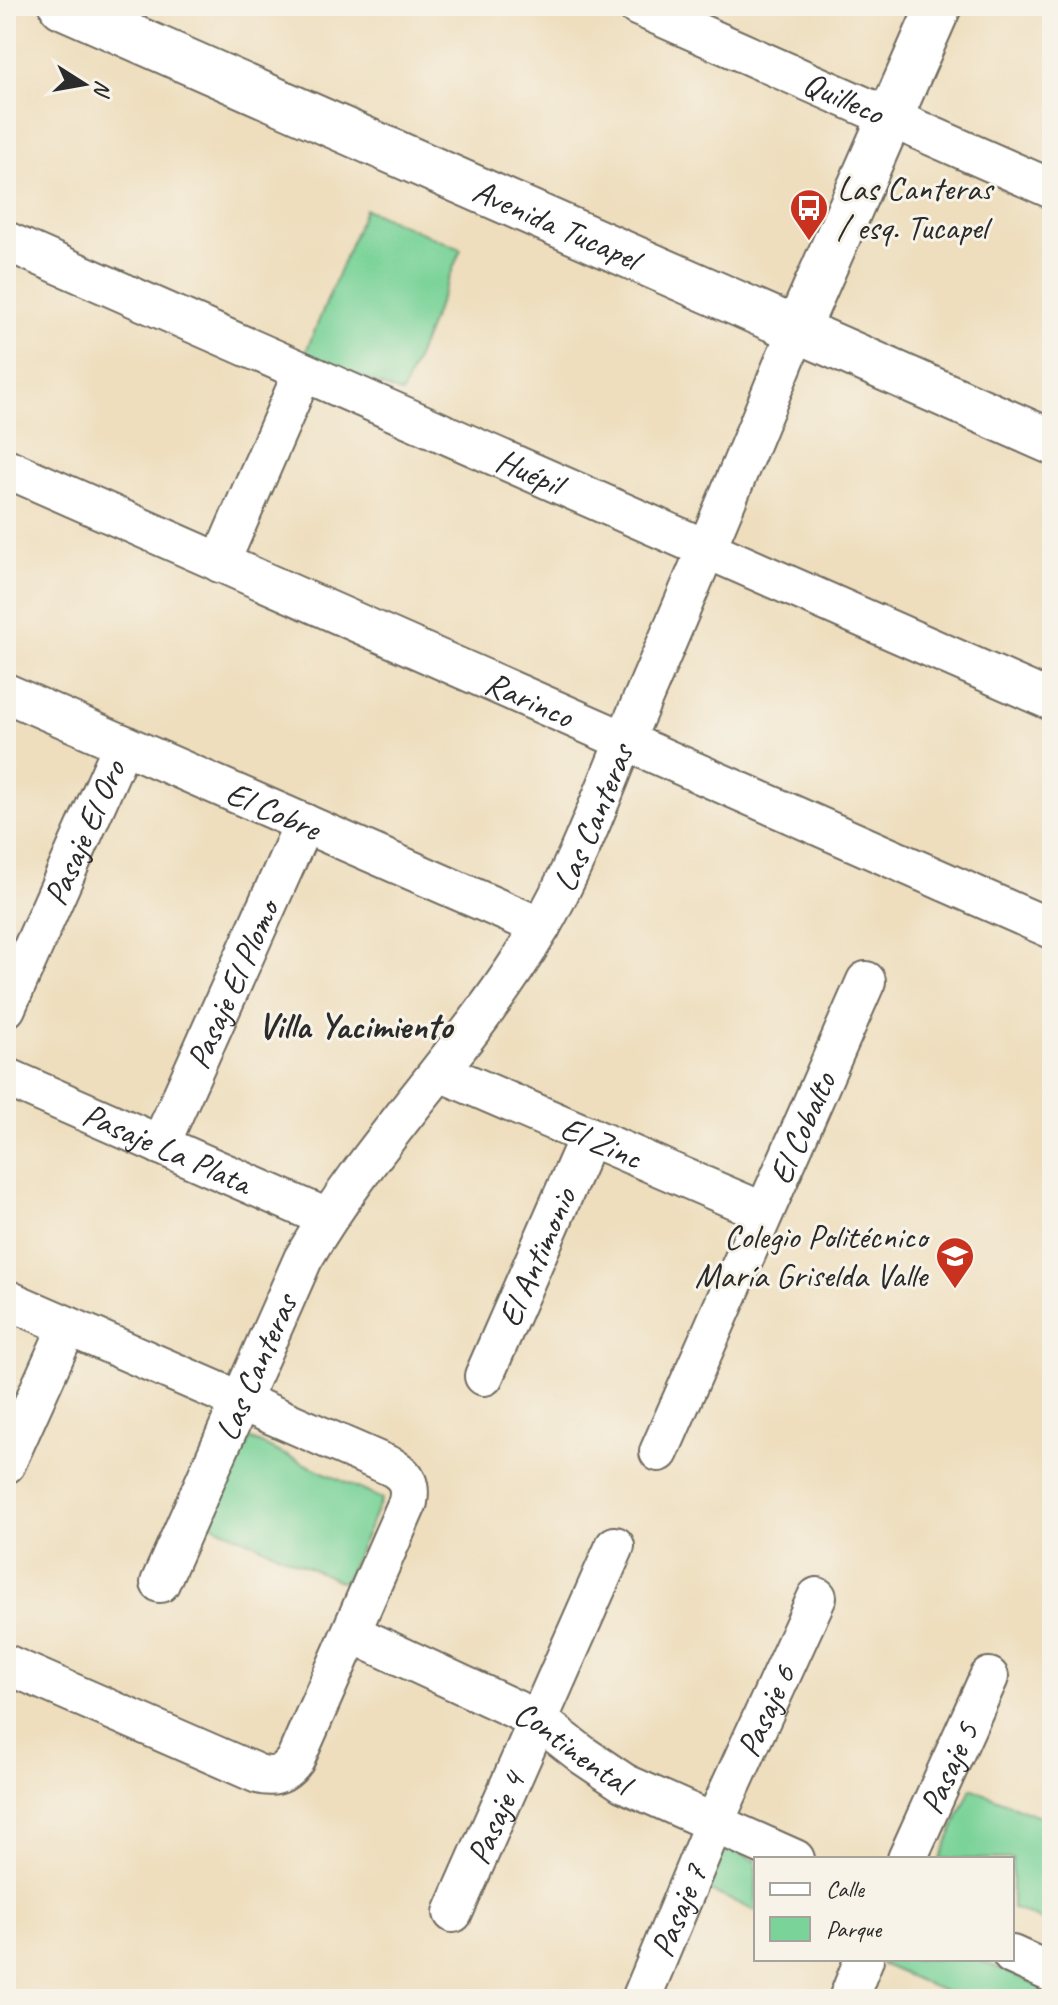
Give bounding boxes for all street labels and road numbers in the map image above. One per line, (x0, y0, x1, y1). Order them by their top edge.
street label: Quilleco (797, 61, 892, 135)
street label: Avenida Tucapel (466, 169, 651, 282)
street label: Huépil (490, 438, 575, 508)
street label: Rarinco (479, 661, 582, 738)
street label: Las Canteras (543, 736, 644, 898)
street label: Pasaje El Oro (33, 752, 136, 912)
street label: El Cobre (220, 771, 329, 851)
street label: Pasaje El Plomo (176, 890, 290, 1075)
street label: El Cobalto (759, 1064, 846, 1191)
street label: Pasaje La Plata (76, 1093, 260, 1205)
street label: El Zinc (554, 1106, 650, 1179)
street label: El Antimonio (487, 1179, 586, 1333)
street label: Las Canteras (205, 1285, 308, 1447)
street label: Pasaje 6 (726, 1657, 806, 1763)
street label: Continental (507, 1691, 642, 1807)
street label: Pasaje 5 (909, 1714, 989, 1821)
street label: Pasaje 4 (456, 1762, 536, 1871)
street label: Pasaje 7 (640, 1856, 717, 1963)

